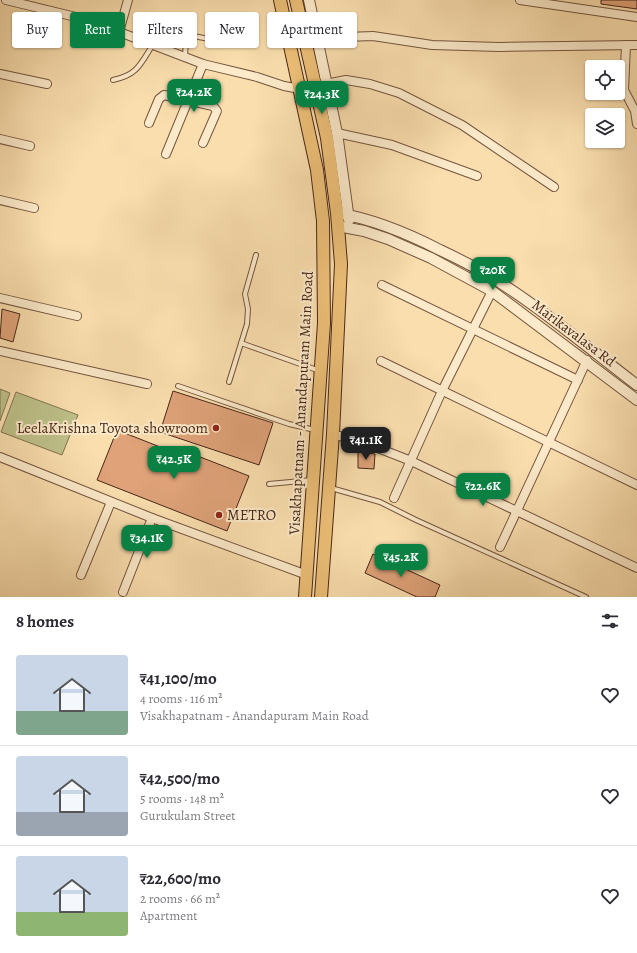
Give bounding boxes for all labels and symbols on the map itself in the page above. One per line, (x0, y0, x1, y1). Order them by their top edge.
pin: ₹24.2K (161, 79, 227, 113)
pin: ₹24.3K (289, 81, 355, 115)
pin: ₹20K (469, 257, 517, 291)
street label: Visakhapatnam - Anandapuram Main Road (284, 270, 318, 536)
street label: Marikavalasa Rd (528, 295, 621, 372)
place label: LeelaKrishna Toyota showroom (17, 418, 209, 438)
marker: LeelaKrishna Toyota showroom (211, 423, 221, 433)
pin: ₹41.1K (333, 427, 399, 461)
pin: ₹42.5K (141, 446, 207, 480)
pin: ₹22.6K (450, 473, 516, 507)
place label: METRO (227, 505, 276, 525)
marker: METRO (214, 510, 224, 520)
pin: ₹34.1K (114, 525, 180, 559)
pin: ₹45.2K (368, 544, 434, 578)

